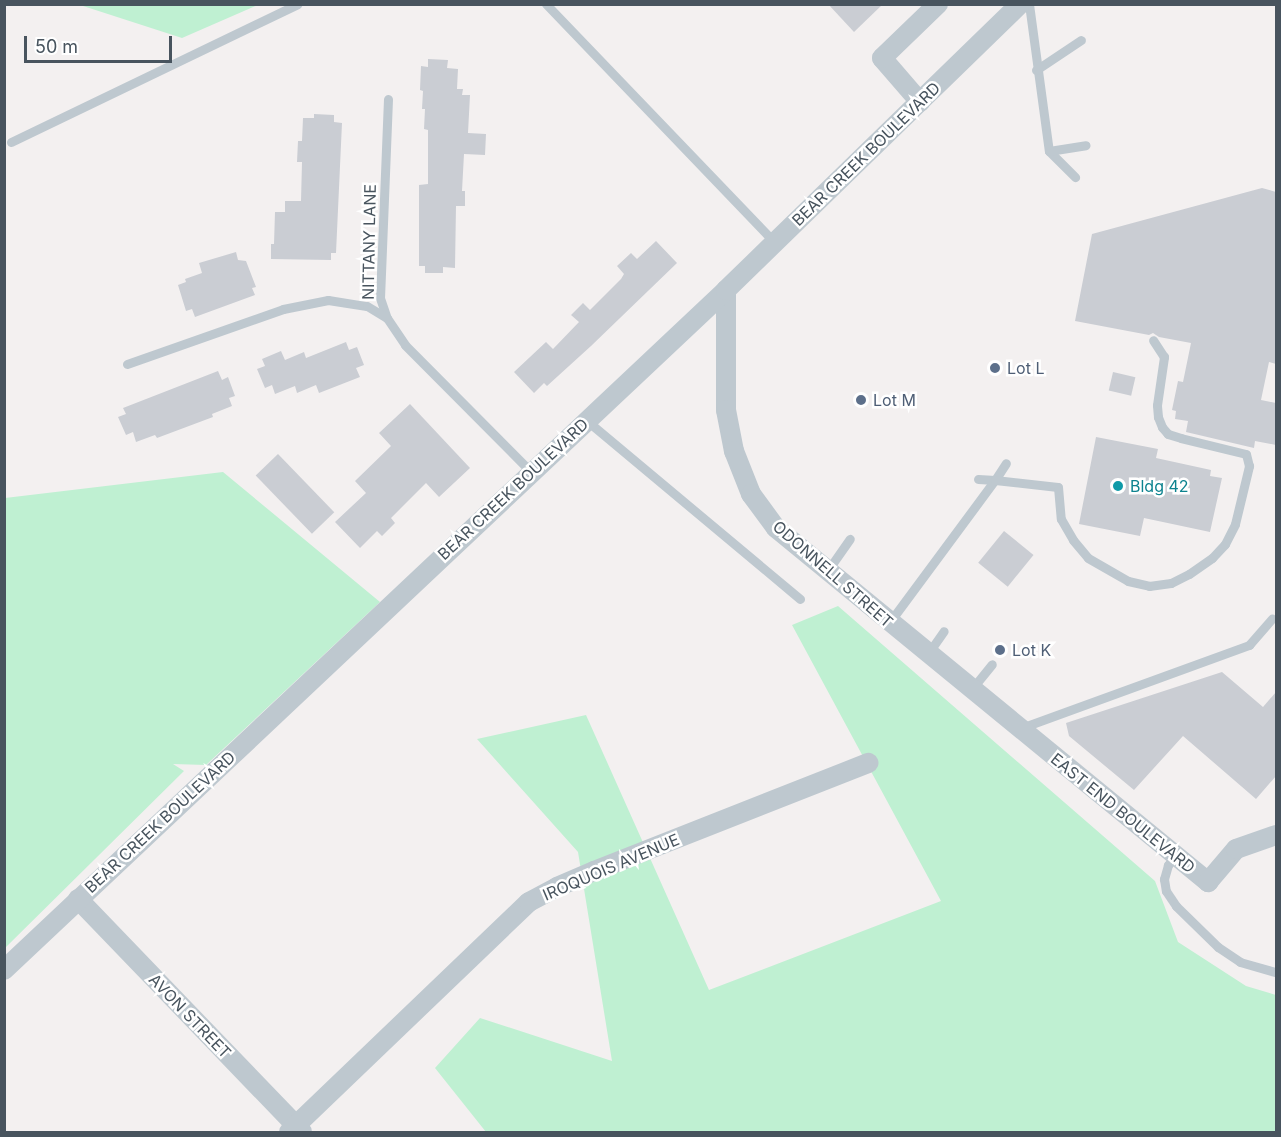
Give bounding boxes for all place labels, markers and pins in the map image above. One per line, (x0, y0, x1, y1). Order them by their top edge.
place label: Lot L (1007, 358, 1044, 378)
marker: Lot L (988, 361, 1002, 375)
place label: Lot M (873, 390, 916, 410)
marker: Lot M (854, 393, 868, 407)
place label: Bldg 42 (1130, 476, 1189, 496)
marker: Bldg 42 (1111, 479, 1125, 493)
place label: Lot K (1012, 640, 1051, 660)
marker: Lot K (993, 643, 1007, 657)

